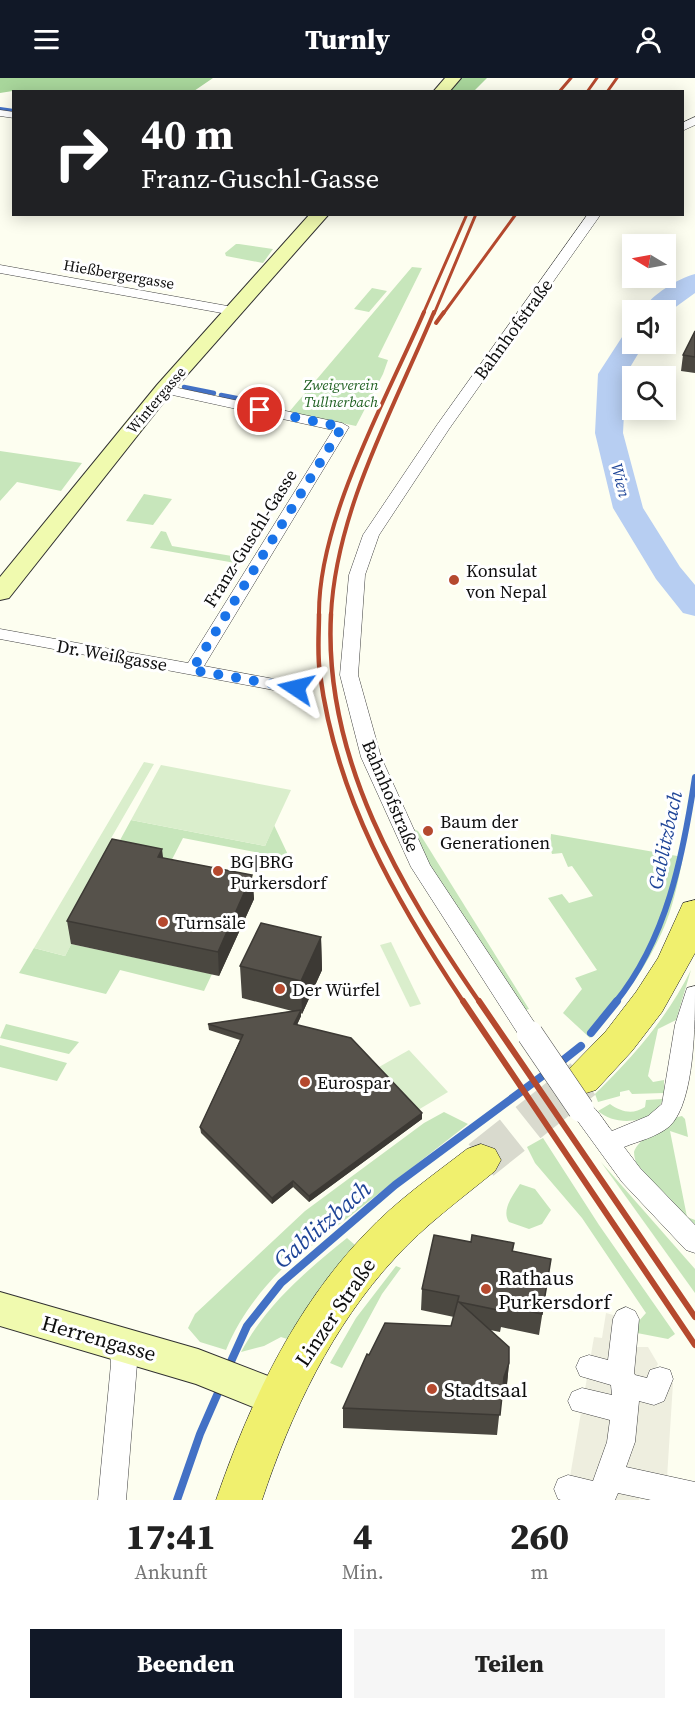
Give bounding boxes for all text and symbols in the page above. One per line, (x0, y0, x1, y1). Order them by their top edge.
text: Turnly (305, 21, 390, 58)
icon: menu (30, 23, 63, 56)
icon: person (632, 23, 665, 56)
text: 40 m (141, 105, 234, 163)
icon: right (42, 114, 120, 192)
text: Franz-Guschl-Gasse (141, 160, 379, 197)
north arrow (622, 234, 676, 288)
map controls (622, 234, 676, 420)
street label: Hießbergergasse (62, 254, 176, 294)
street label: Bahnhofstraße (468, 273, 558, 385)
button: sound (622, 300, 676, 354)
street label: Wintergasse (122, 362, 191, 438)
button: search (622, 366, 676, 420)
park label: Zweigverein Tullnerbach (303, 374, 379, 412)
pin (234, 384, 285, 435)
icon: arrive (243, 393, 276, 426)
water label: Wien (606, 461, 636, 499)
street label: Franz-Guschl-Gasse (197, 464, 303, 612)
place label: Konsulat von Nepal (466, 558, 547, 604)
marker: Konsulat von Nepal (447, 573, 461, 587)
street label: Dr. Weißgasse (55, 633, 169, 677)
position arrow (264, 656, 328, 720)
street label: Bahnhofstraße (356, 736, 426, 856)
water label: Gablitzbach (641, 788, 689, 892)
place label: Baum der Generationen (440, 809, 550, 855)
marker: Baum der Generationen (421, 824, 435, 838)
place label: BG|BRG Purkersdorf (230, 849, 328, 895)
marker: BG|BRG Purkersdorf (211, 864, 225, 878)
place label: Turnsäle (175, 910, 246, 935)
marker: Turnsäle (156, 915, 170, 929)
place label: Der Würfel (292, 977, 380, 1002)
marker: Der Würfel (273, 982, 287, 996)
place label: Eurospar (317, 1070, 391, 1095)
marker: Eurospar (298, 1075, 312, 1089)
water label: Gablitzbach (266, 1172, 378, 1276)
street label: Linzer Straße (288, 1252, 382, 1372)
place label: Rathaus Purkersdorf (498, 1263, 612, 1316)
marker: Rathaus Purkersdorf (479, 1282, 493, 1296)
street label: Herrengasse (38, 1308, 160, 1368)
place label: Stadtsaal (444, 1375, 528, 1404)
marker: Stadtsaal (425, 1382, 439, 1396)
text: 17:41 (126, 1512, 216, 1561)
text: 4 (353, 1512, 373, 1561)
text: 260 (510, 1512, 569, 1561)
text: Ankunft (134, 1558, 207, 1586)
text: Min. (342, 1558, 384, 1586)
text: m (530, 1558, 548, 1586)
button: Beenden (30, 1629, 342, 1698)
button: Teilen (354, 1629, 665, 1698)

